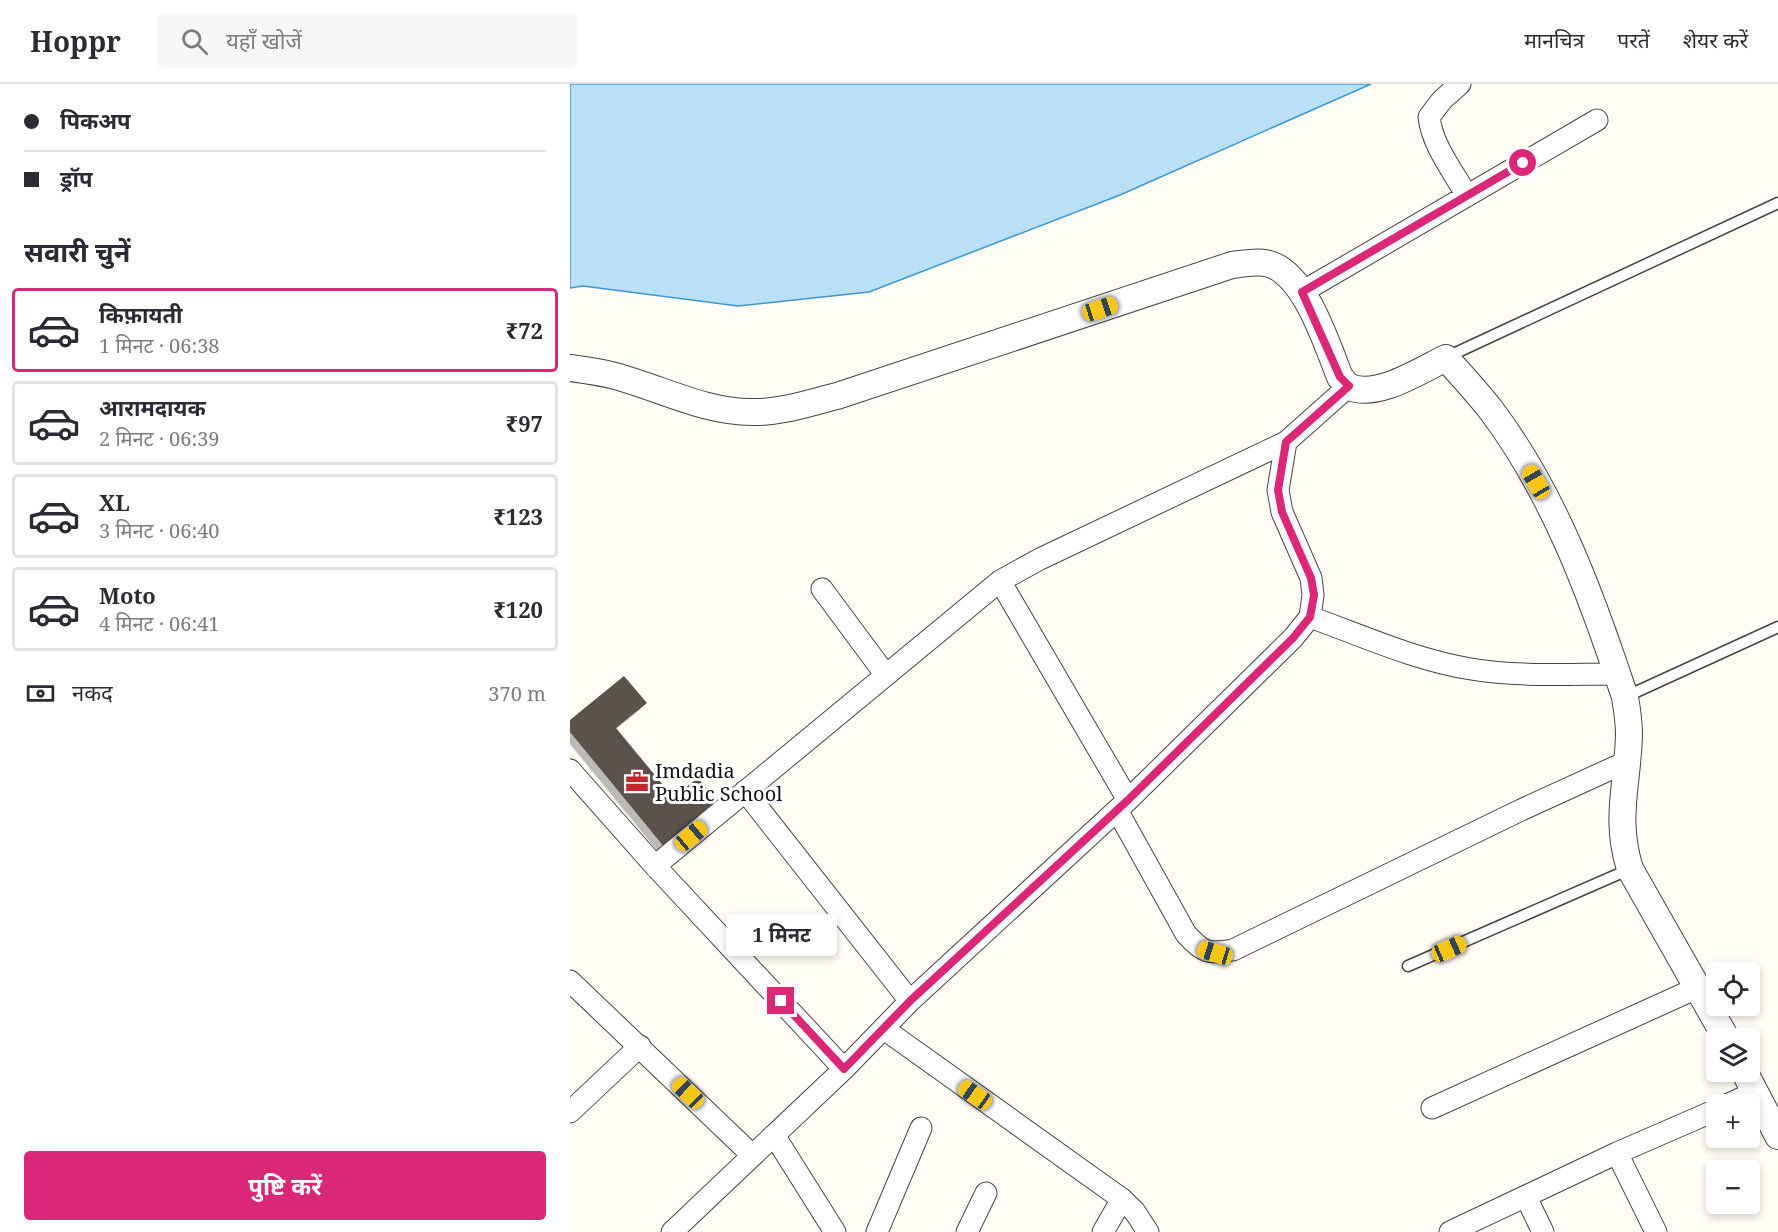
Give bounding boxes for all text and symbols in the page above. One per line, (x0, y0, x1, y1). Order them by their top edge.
search box (157, 14, 577, 68)
text: Hoppr (30, 22, 121, 60)
icon: search (178, 25, 211, 58)
text: यहाँ खोजें (226, 25, 302, 55)
text: मानचित्र (1524, 26, 1584, 54)
text: परतें (1617, 26, 1650, 54)
text: शेयर करें (1683, 26, 1748, 54)
text: पिकअप (60, 105, 131, 135)
route start (1509, 149, 1536, 176)
text: ड्रॉप (60, 163, 93, 193)
text: सवारी चुनें (24, 233, 130, 270)
car (1080, 295, 1120, 323)
text: किफ़ायती (99, 299, 183, 329)
icon: car (27, 303, 81, 357)
text: ₹72 (506, 315, 543, 345)
text: 1 मिनट · 06:38 (99, 332, 220, 359)
text: आरामदायक (99, 392, 206, 422)
icon: car (27, 396, 81, 450)
text: ₹97 (506, 408, 543, 438)
text: 2 मिनट · 06:39 (99, 425, 220, 452)
car (1519, 462, 1553, 502)
text: XL (99, 487, 130, 517)
icon: car (27, 489, 81, 543)
text: ₹123 (493, 501, 543, 531)
text: 3 मिनट · 06:40 (99, 517, 220, 544)
text: Moto (99, 580, 156, 610)
icon: car (27, 582, 81, 636)
text: ₹120 (493, 594, 543, 624)
text: 4 मिनट · 06:41 (99, 610, 220, 637)
icon: cash (24, 677, 57, 710)
text: नकद (72, 677, 113, 707)
text: 370 m (488, 680, 546, 707)
place label: Imdadia Public School (655, 757, 782, 807)
office icon: Imdadia Public School (624, 769, 650, 795)
car (671, 818, 711, 854)
callout: 1 मिनट (726, 914, 836, 956)
text: 1 मिनट (752, 921, 811, 948)
car (1429, 933, 1469, 965)
car (1195, 939, 1235, 967)
map controls (1706, 962, 1760, 1214)
button: locate (1706, 962, 1760, 1016)
route end (767, 987, 794, 1014)
button: layers (1706, 1028, 1760, 1082)
car (669, 1074, 707, 1112)
car (955, 1077, 995, 1113)
button: + (1706, 1094, 1760, 1148)
button: पुष्टि करें (24, 1151, 546, 1220)
button: − (1706, 1160, 1760, 1214)

